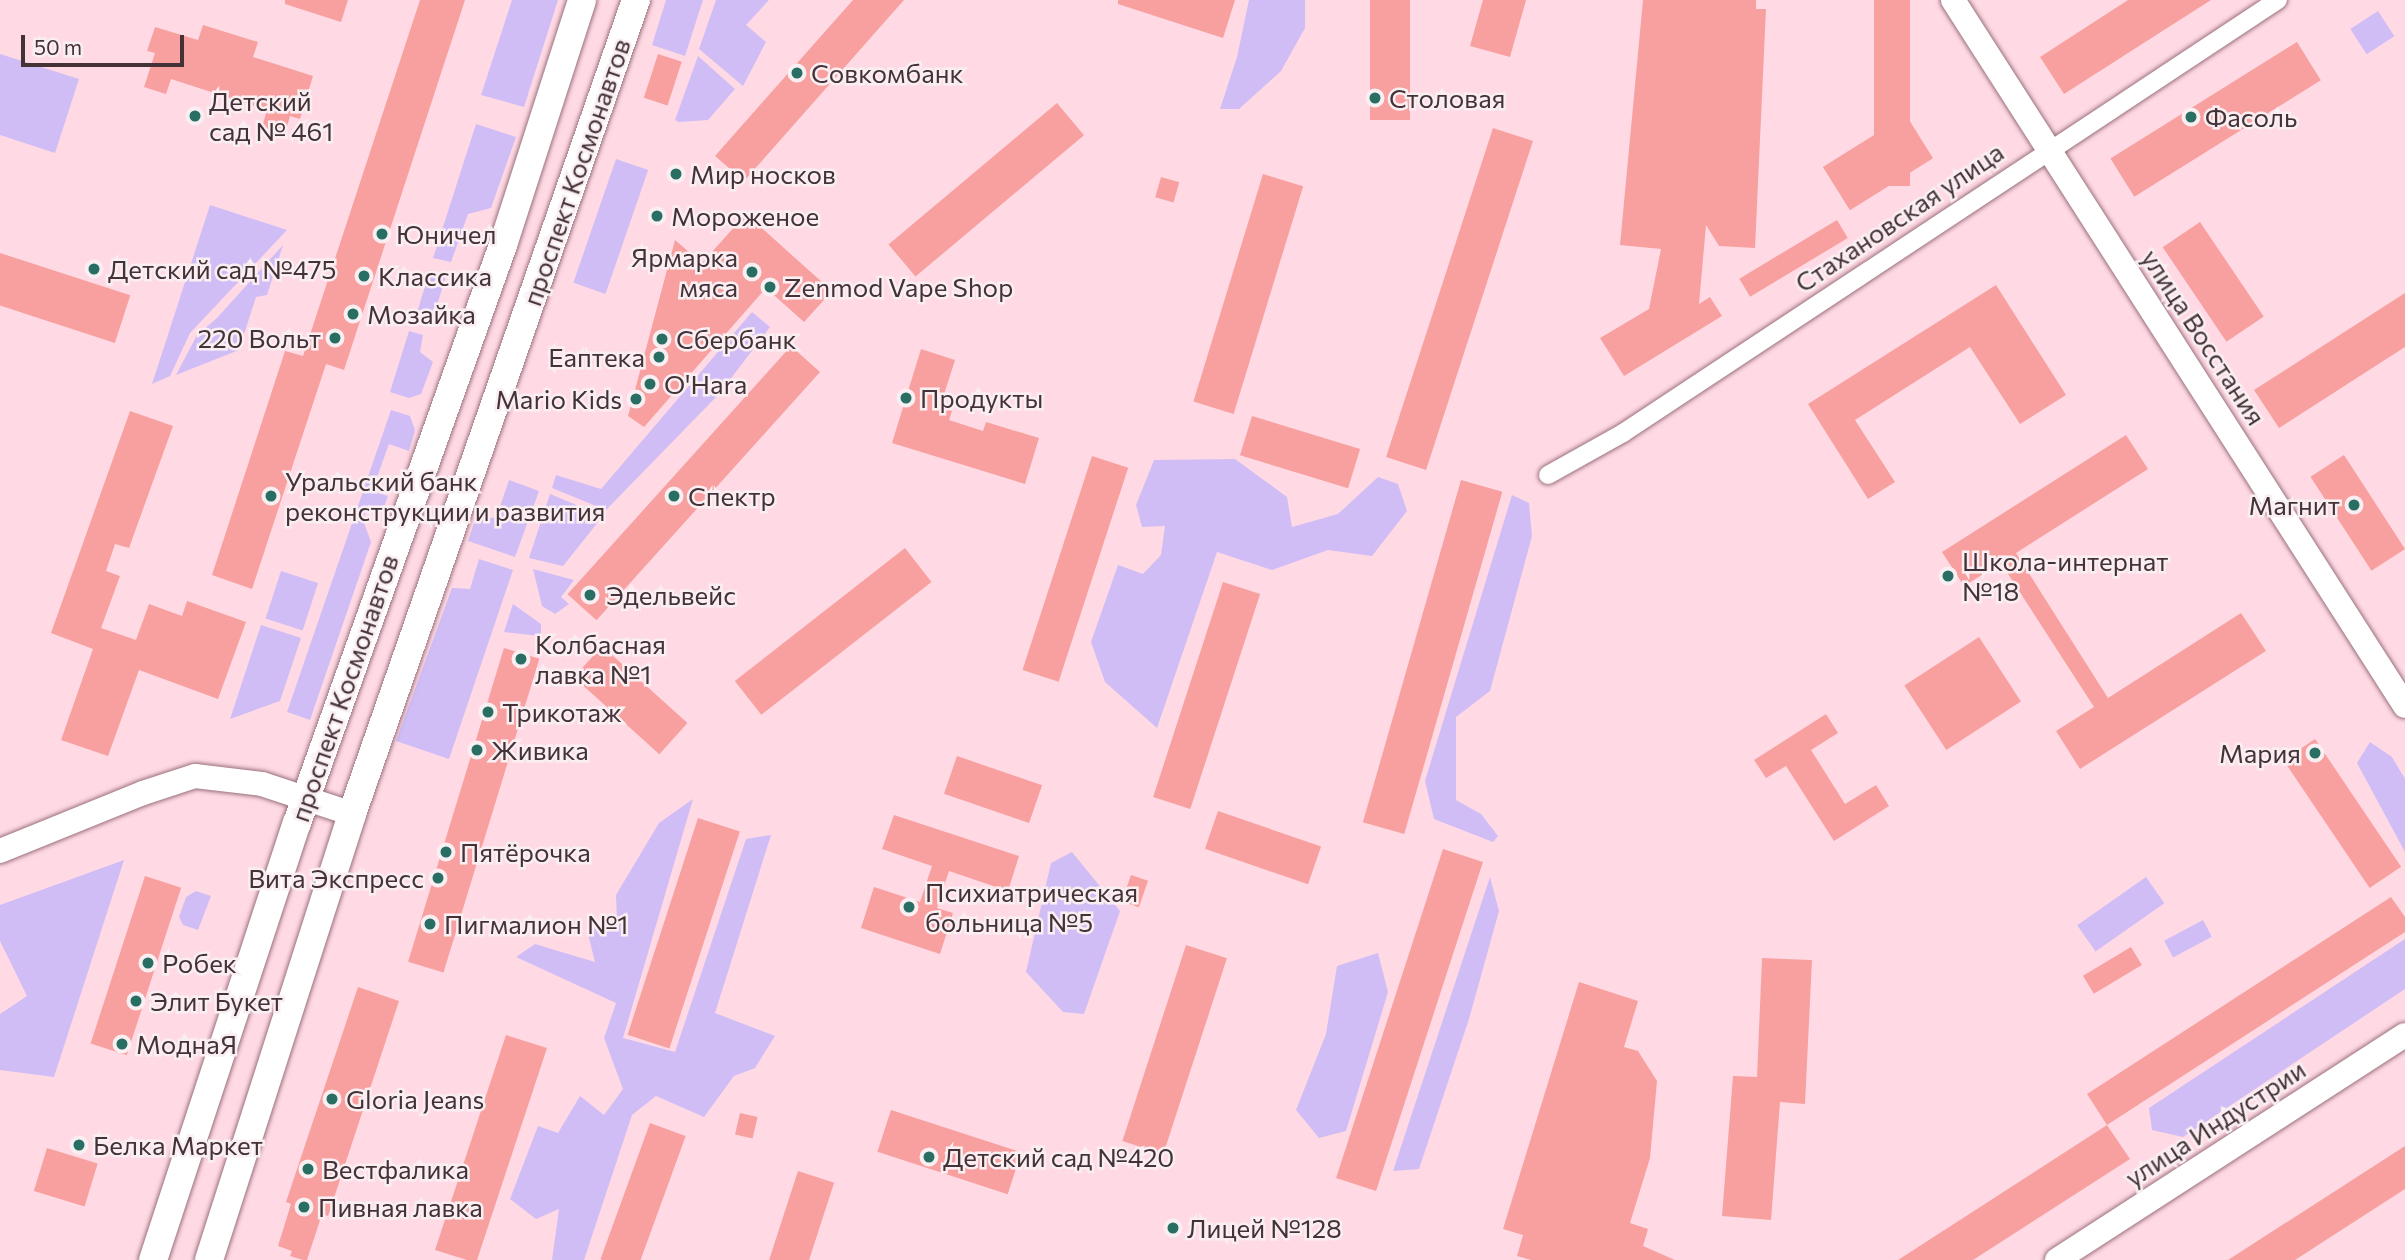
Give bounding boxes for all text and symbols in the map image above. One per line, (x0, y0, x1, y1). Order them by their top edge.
scale bar (24, 21, 187, 65)
text: 50 m (34, 34, 82, 59)
street label: проспект Космонавтов (516, 34, 636, 310)
place label: Совкомбанк (811, 57, 963, 89)
marker: Совкомбанк (789, 65, 805, 81)
place label: Столовая (1389, 82, 1505, 114)
place label: Детский сад № 461 (209, 85, 333, 146)
marker: Столовая (1367, 90, 1383, 106)
place label: Фасоль (2205, 101, 2297, 133)
marker: Детский сад № 461 (187, 108, 203, 124)
marker: Фасоль (2183, 109, 2199, 125)
street label: Стахановская улица (1789, 136, 2009, 298)
place label: Мир носков (690, 158, 836, 190)
marker: Мир носков (668, 166, 684, 182)
place label: Мороженое (671, 200, 819, 232)
marker: Мороженое (649, 208, 665, 224)
place label: Юничел (396, 218, 496, 250)
marker: Юничел (374, 226, 390, 242)
place label: Ярмарка мяса (631, 241, 738, 302)
street label: улица Восстания (2136, 243, 2272, 431)
place label: Детский сад №475 (108, 253, 336, 285)
place label: Классика (378, 260, 492, 292)
marker: Детский сад №475 (86, 261, 102, 277)
marker: Ярмарка мяса (744, 264, 760, 280)
marker: Классика (356, 268, 372, 284)
place label: Zenmod Vape Shop (784, 271, 1013, 303)
marker: Zenmod Vape Shop (762, 279, 778, 295)
place label: Мозайка (367, 298, 476, 330)
marker: Мозайка (345, 306, 361, 322)
place label: 220 Вольт (198, 322, 321, 354)
place label: Сбербанк (676, 323, 796, 355)
marker: 220 Вольт (327, 330, 343, 346)
marker: Сбербанк (654, 331, 670, 347)
place label: Еаптека (548, 341, 645, 373)
marker: Еаптека (651, 349, 667, 365)
place label: O'Hara (664, 368, 747, 400)
marker: O'Hara (642, 376, 658, 392)
place label: Продукты (920, 382, 1043, 414)
place label: Mario Kids (495, 383, 622, 415)
marker: Продукты (898, 390, 914, 406)
marker: Mario Kids (628, 391, 644, 407)
place label: Уральский банк реконструкции и развития (285, 465, 605, 526)
place label: Спектр (688, 480, 776, 512)
marker: Уральский банк реконструкции и развития (263, 488, 279, 504)
marker: Спектр (666, 488, 682, 504)
place label: Магнит (2249, 489, 2340, 521)
marker: Магнит (2346, 497, 2362, 513)
place label: Школа-интернат №18 (1962, 545, 2169, 606)
street label: проспект Космонавтов (284, 550, 404, 826)
marker: Школа-интернат №18 (1940, 568, 1956, 584)
place label: Эдельвейс (606, 579, 736, 611)
marker: Эдельвейс (580, 585, 600, 605)
place label: Колбасная лавка №1 (535, 628, 666, 690)
marker: Колбасная лавка №1 (513, 651, 529, 667)
place label: Трикотаж (502, 696, 622, 728)
marker: Трикотаж (480, 704, 496, 720)
place label: Живика (491, 734, 589, 766)
place label: Мария (2219, 737, 2301, 769)
marker: Живика (469, 742, 485, 758)
marker: Мария (2307, 745, 2323, 761)
place label: Пятёрочка (460, 836, 591, 868)
marker: Пятёрочка (438, 844, 454, 860)
place label: Вита Экспресс (248, 862, 424, 894)
marker: Вита Экспресс (430, 870, 446, 886)
place label: Психиатрическая больница №5 (925, 876, 1138, 938)
marker: Психиатрическая больница №5 (899, 897, 919, 917)
place label: Пигмалион №1 (444, 908, 628, 940)
marker: Пигмалион №1 (422, 916, 438, 932)
place label: Робек (162, 947, 237, 979)
marker: Робек (140, 955, 156, 971)
place label: Элит Букет (150, 985, 283, 1017)
marker: Элит Букет (128, 993, 144, 1009)
place label: МоднаЯ (136, 1028, 237, 1060)
marker: МоднаЯ (114, 1036, 130, 1052)
street label: улица Индустрии (2119, 1053, 2311, 1193)
place label: Gloria Jeans (346, 1083, 484, 1115)
marker: Gloria Jeans (324, 1091, 340, 1107)
place label: Белка Маркет (93, 1129, 263, 1161)
marker: Белка Маркет (71, 1137, 87, 1153)
place label: Детский сад №420 (943, 1141, 1174, 1173)
marker: Детский сад №420 (921, 1149, 937, 1165)
place label: Вестфалика (322, 1153, 469, 1185)
marker: Вестфалика (300, 1161, 316, 1177)
place label: Пивная лавка (318, 1191, 483, 1223)
marker: Пивная лавка (296, 1199, 312, 1215)
place label: Лицей №128 (1187, 1212, 1342, 1244)
marker: Лицей №128 (1165, 1220, 1181, 1236)

